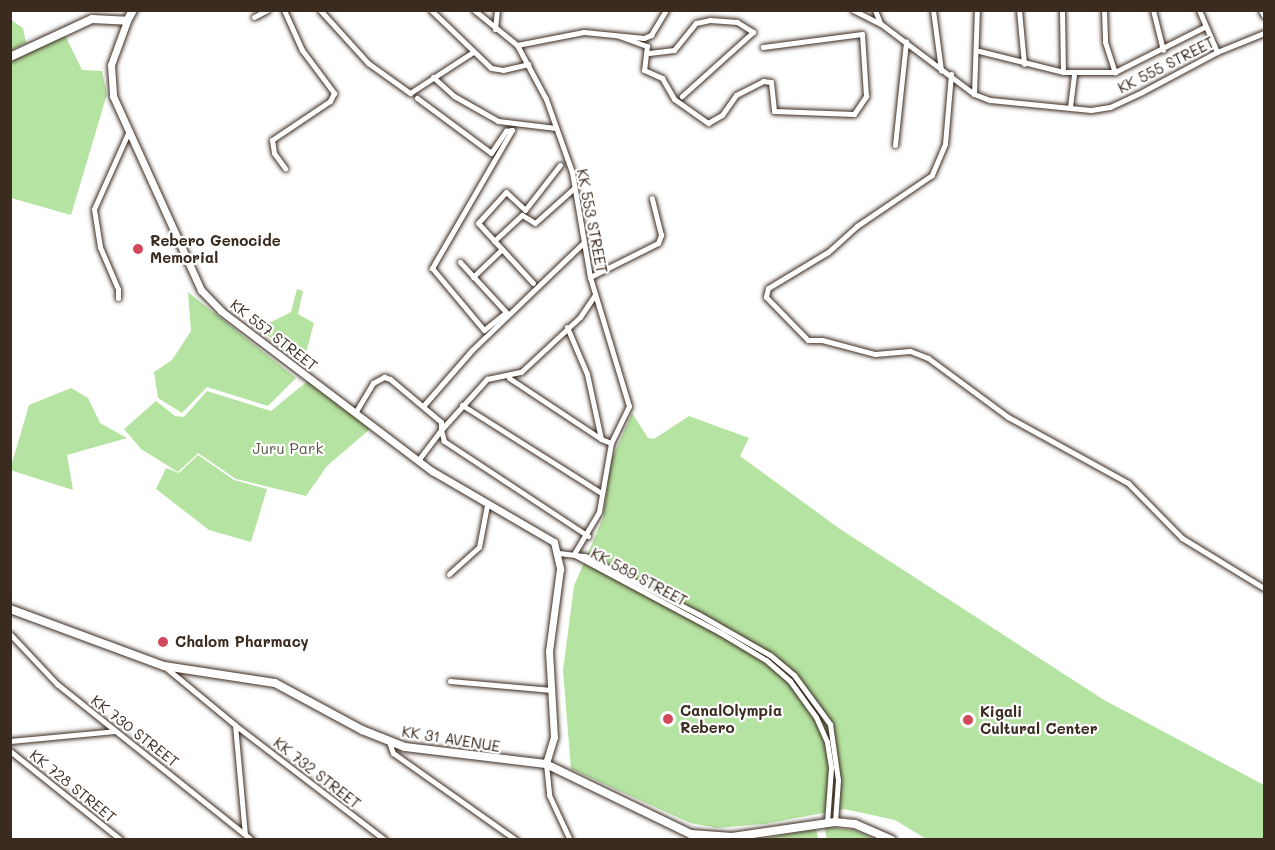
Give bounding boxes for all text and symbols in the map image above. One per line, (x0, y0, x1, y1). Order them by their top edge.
street label: KK 555 STREET (1115, 33, 1217, 97)
street label: KK 553 STREET (573, 167, 611, 275)
place label: Rebero Genocide Memorial (150, 231, 281, 266)
marker: Rebero Genocide Memorial (131, 242, 145, 256)
street label: KK 557 STREET (227, 295, 321, 375)
park label: Juru Park (253, 440, 323, 458)
street label: KK 589 STREET (588, 544, 690, 610)
place label: Chalom Pharmacy (175, 633, 309, 651)
marker: Chalom Pharmacy (156, 635, 170, 649)
street label: KK 730 STREET (88, 691, 182, 771)
place label: CanalOlympia Rebero (680, 701, 782, 736)
place label: Kigali Cultural Center (980, 702, 1098, 737)
marker: CanalOlympia Rebero (661, 712, 675, 726)
marker: Kigali Cultural Center (961, 713, 975, 727)
street label: KK 31 AVENUE (401, 722, 501, 756)
street label: KK 732 STREET (270, 734, 364, 812)
street label: KK 728 STREET (26, 746, 120, 826)

